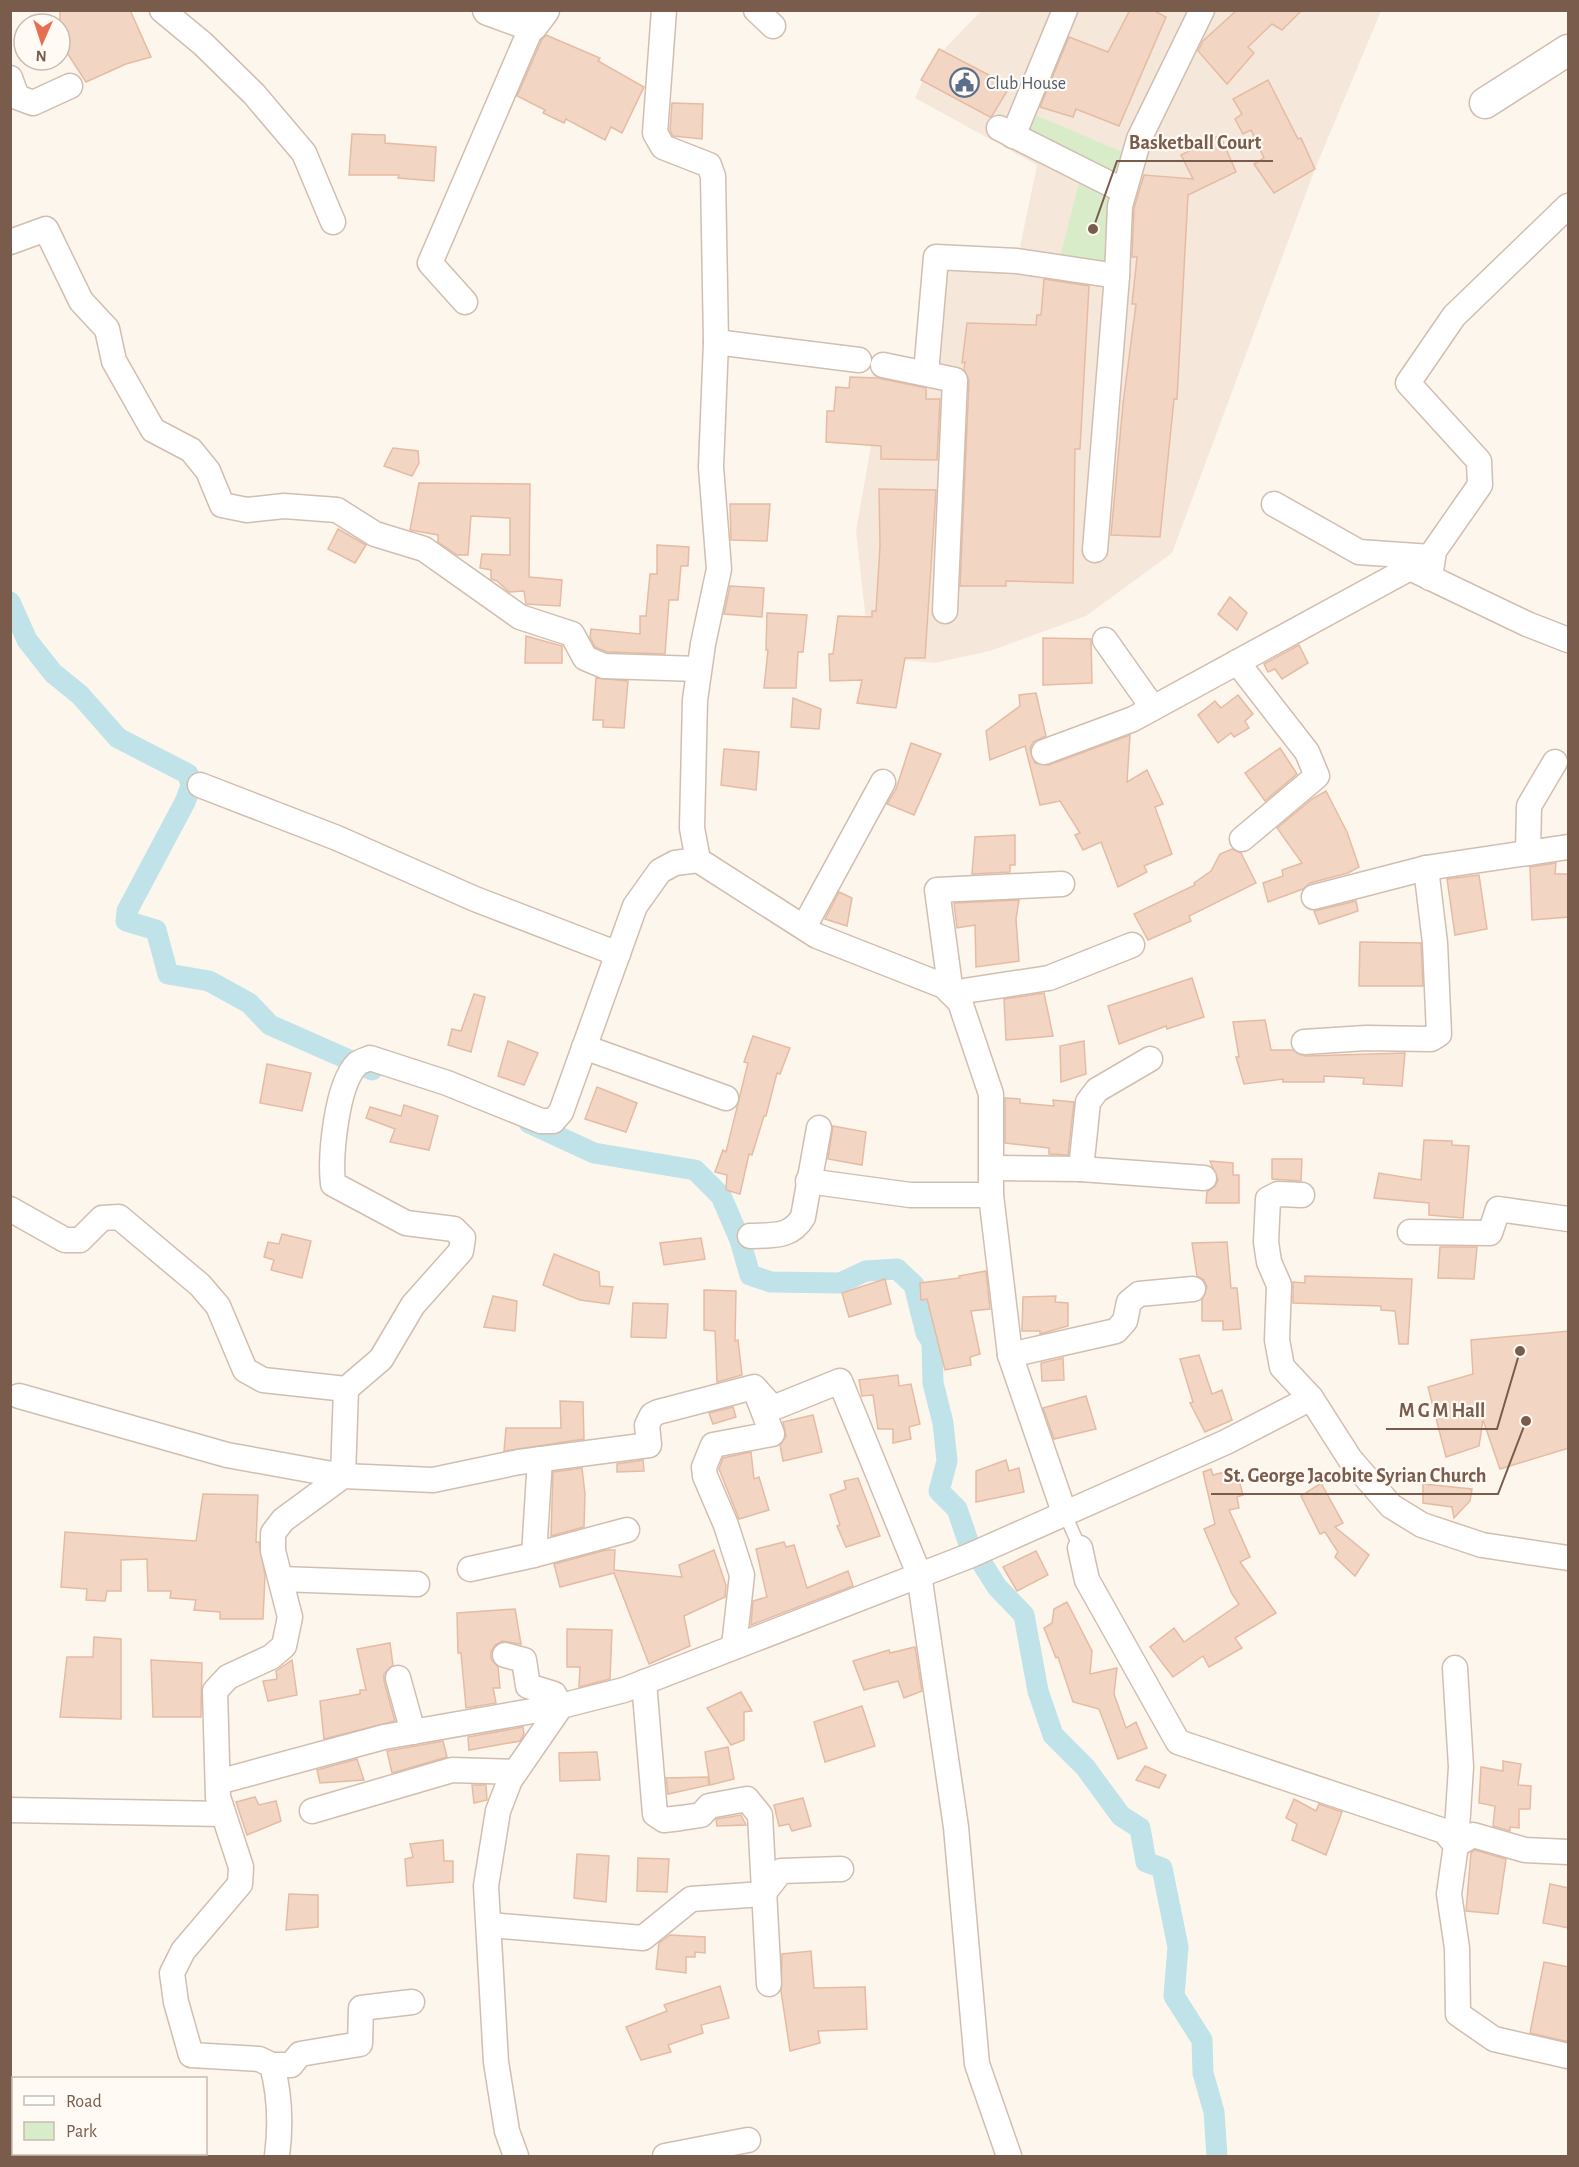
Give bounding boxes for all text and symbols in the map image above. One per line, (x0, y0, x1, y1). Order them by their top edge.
north arrow (12, 12, 72, 72)
text: N (35, 48, 47, 64)
public building icon: Club House (949, 67, 981, 99)
place label: Club House (986, 75, 1066, 93)
callout: Basketball Court (1117, 123, 1273, 161)
text: Basketball Court (1129, 133, 1261, 153)
callout: M G M Hall (1386, 1391, 1497, 1429)
text: M G M Hall (1399, 1401, 1485, 1421)
callout: St. George Jacobite Syrian Church (1211, 1456, 1498, 1494)
text: St. George Jacobite Syrian Church (1224, 1466, 1486, 1486)
legend (12, 2077, 207, 2155)
text: Road (66, 2093, 102, 2111)
text: Park (66, 2123, 98, 2141)

